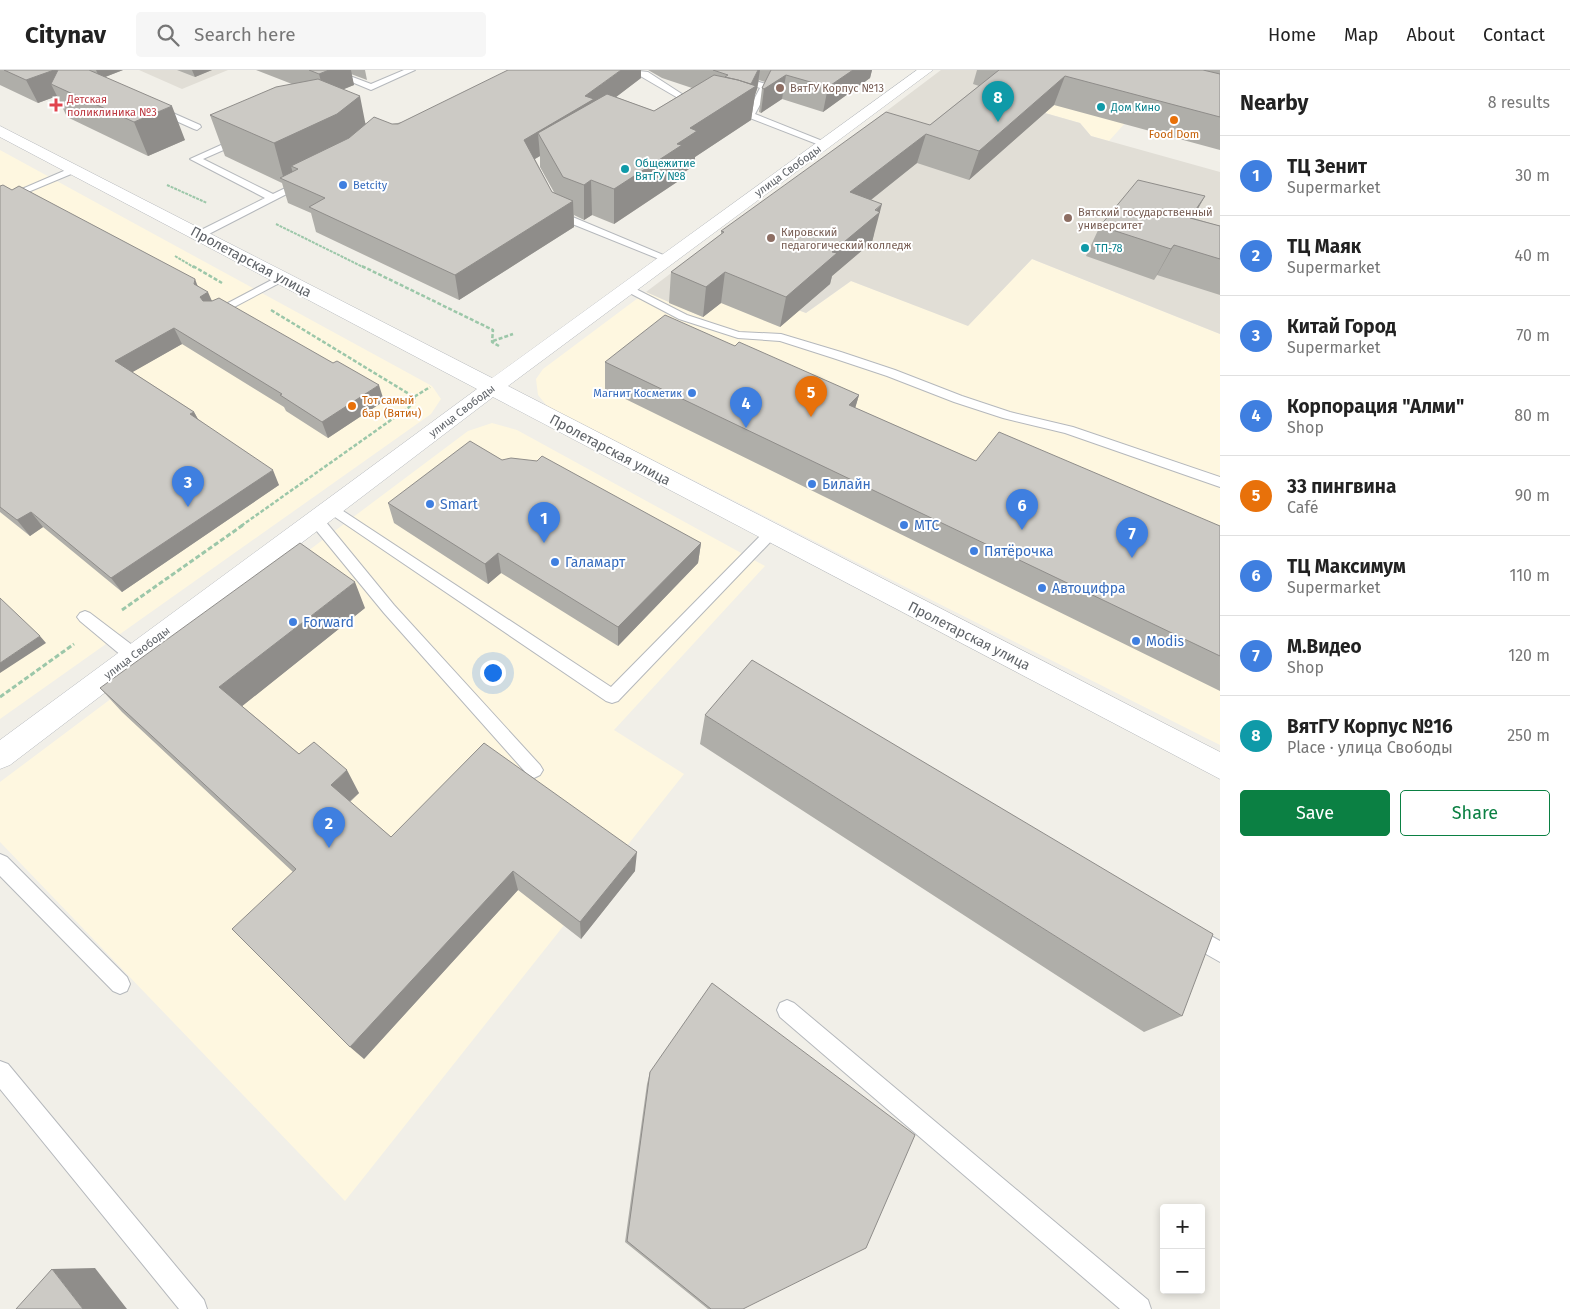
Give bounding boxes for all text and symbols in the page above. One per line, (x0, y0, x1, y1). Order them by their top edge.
search box (136, 12, 486, 57)
text: Citynav (25, 21, 106, 49)
icon: search (154, 21, 182, 49)
text: Search here (194, 23, 296, 46)
text: Home (1268, 24, 1316, 46)
text: Map (1344, 24, 1378, 46)
text: About (1406, 24, 1455, 46)
text: Contact (1483, 24, 1545, 46)
pin: 8 (982, 81, 1014, 122)
marker: ВятГУ Корпус №13 (774, 82, 786, 94)
place label: ВятГУ Корпус №13 (790, 82, 884, 95)
text: Nearby (1240, 90, 1308, 116)
place label: Детская поликлиника №3 (66, 93, 157, 119)
text: 8 results (1488, 93, 1550, 112)
marker: Детская поликлиника №3 (49, 98, 63, 112)
marker: Дом Кино (1095, 101, 1107, 113)
place label: Дом Кино (1110, 101, 1160, 114)
marker: Food Dom (1168, 114, 1180, 126)
place label: Food Dom (1149, 128, 1199, 141)
street label: улица Свободы (752, 143, 824, 199)
text: ТЦ Зенит (1287, 155, 1367, 178)
place label: Общежитие ВятГУ №8 (635, 157, 696, 183)
marker: Общежитие ВятГУ №8 (619, 163, 631, 175)
text: 1 (1252, 166, 1260, 185)
text: 30 m (1515, 166, 1550, 185)
text: Supermarket (1287, 178, 1381, 197)
marker: Betcity (337, 179, 349, 191)
place label: Betcity (353, 179, 388, 192)
place label: Вятский государственный университет (1078, 206, 1213, 232)
marker: Вятский государственный университет (1062, 212, 1074, 224)
street label: Пролетарская улица (188, 223, 314, 301)
place label: Кировский педагогический колледж (781, 226, 911, 252)
marker: Кировский педагогический колледж (765, 232, 777, 244)
text: ТЦ Маяк (1287, 235, 1361, 258)
marker: ТП-78 (1079, 242, 1091, 254)
place label: ТП-78 (1095, 242, 1123, 255)
text: 2 (1252, 246, 1260, 265)
text: 40 m (1515, 246, 1550, 265)
text: Supermarket (1287, 258, 1381, 277)
text: Китай Город (1287, 315, 1396, 338)
text: 3 (1252, 326, 1260, 345)
text: 70 m (1516, 326, 1550, 345)
text: Supermarket (1287, 338, 1381, 357)
pin: 5 (795, 376, 827, 417)
street label: улица Свободы (427, 382, 497, 440)
place label: Магнит Косметик (593, 387, 682, 400)
marker: Магнит Косметик (686, 387, 698, 399)
pin: 4 (730, 387, 762, 428)
place label: Тот самый бар (Вятич) (362, 394, 422, 420)
text: Корпорация "Алми" (1287, 395, 1464, 418)
marker: Тот самый бар (Вятич) (346, 400, 358, 412)
text: 4 (1251, 406, 1261, 425)
text: 80 m (1514, 406, 1550, 425)
street label: Пролетарская улица (547, 411, 673, 489)
text: Shop (1287, 418, 1324, 437)
pin: 3 (172, 466, 204, 507)
text: 33 пингвина (1287, 475, 1396, 498)
place label: Билайн (822, 476, 871, 493)
marker: Билайн (806, 478, 818, 490)
text: 5 (1252, 486, 1260, 505)
text: 90 m (1515, 486, 1550, 505)
pin: 6 (1006, 489, 1038, 530)
place label: Smart (440, 496, 479, 513)
marker: Smart (424, 498, 436, 510)
text: Café (1287, 498, 1318, 517)
pin: 1 (528, 502, 560, 543)
place label: МТС (914, 517, 939, 534)
pin: 7 (1116, 517, 1148, 558)
marker: МТС (898, 519, 910, 531)
place label: Пятёрочка (984, 543, 1054, 560)
marker: Пятёрочка (968, 545, 980, 557)
place label: Галамарт (565, 554, 626, 571)
text: ТЦ Максимум (1287, 555, 1406, 578)
marker: Галамарт (549, 556, 561, 568)
text: 6 (1251, 566, 1261, 585)
text: 110 m (1509, 566, 1550, 585)
text: Supermarket (1287, 578, 1381, 597)
place label: Автоцифра (1052, 580, 1126, 597)
marker: Автоцифра (1036, 582, 1048, 594)
street label: Пролетарская улица (905, 598, 1033, 674)
place label: Forward (303, 614, 354, 631)
marker: Forward (287, 616, 299, 628)
street label: улица Свободы (102, 624, 172, 682)
place label: Modis (1146, 633, 1184, 650)
marker: Modis (1130, 635, 1142, 647)
text: М.Видео (1287, 635, 1362, 658)
text: 7 (1252, 646, 1260, 665)
text: 120 m (1508, 646, 1550, 665)
text: Shop (1287, 658, 1324, 677)
your location (480, 660, 506, 686)
text: ВятГУ Корпус №16 (1287, 715, 1453, 738)
text: 8 (1251, 726, 1261, 745)
text: 250 m (1507, 726, 1550, 745)
text: Place · улица Свободы (1287, 738, 1453, 757)
button: Save (1240, 790, 1390, 836)
button: Share (1400, 790, 1550, 836)
pin: 2 (313, 807, 345, 848)
map controls (1160, 1204, 1205, 1294)
button: + (1160, 1204, 1205, 1249)
button: − (1160, 1249, 1205, 1294)

